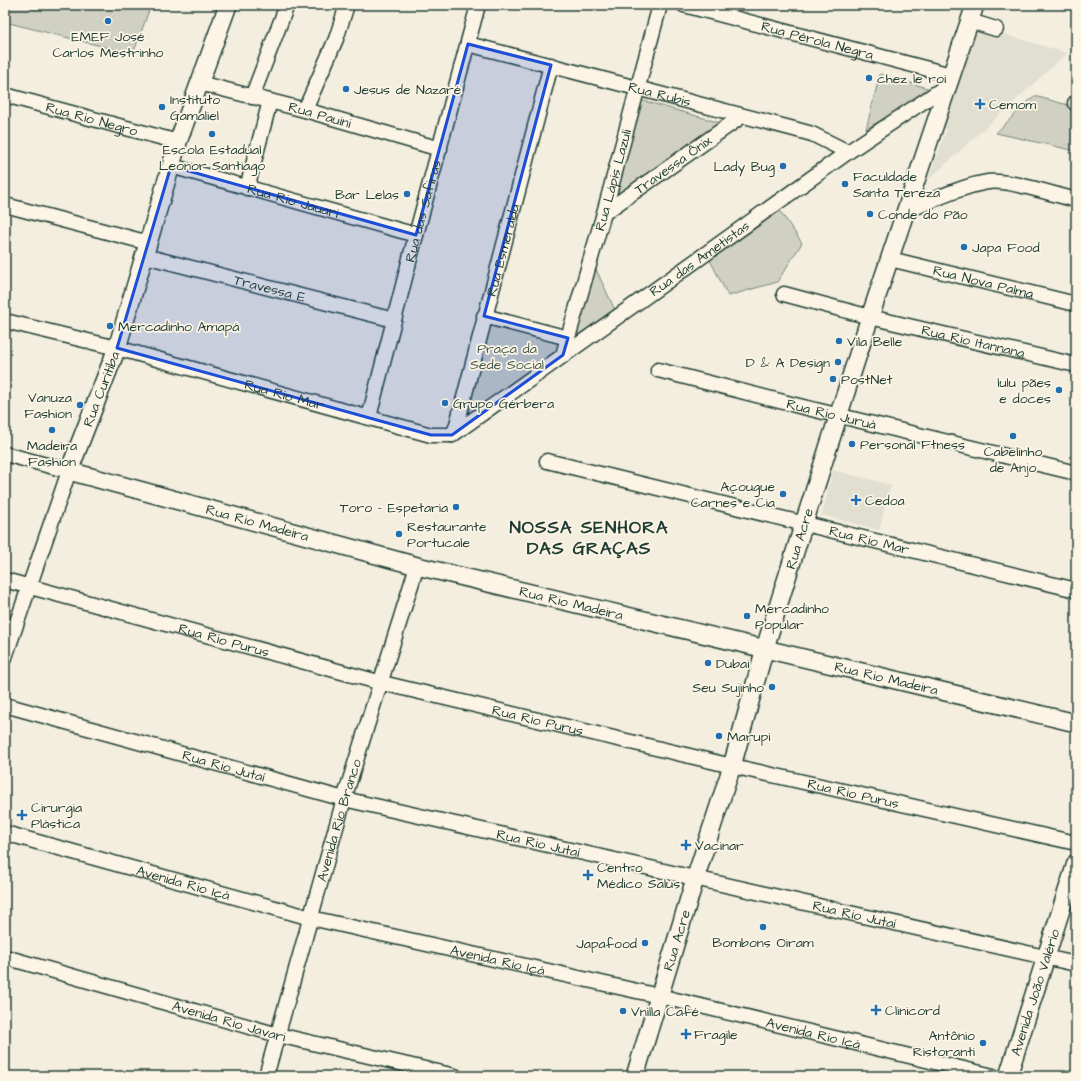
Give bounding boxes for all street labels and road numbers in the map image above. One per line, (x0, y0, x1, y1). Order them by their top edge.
street label: Rua Pérola Negra (759, 17, 876, 65)
street label: Rua Rubis (626, 77, 693, 113)
street label: Rua Pauini (286, 97, 353, 134)
street label: Rua Rio Negro (43, 98, 140, 142)
street label: Rua Lápis Lazuli (590, 127, 637, 233)
street label: Travessa Ônix (631, 131, 716, 200)
street label: Rua das Safiras (400, 158, 447, 264)
street label: Rua Rio Jauari (245, 179, 341, 224)
street label: Rua Esmeralda (482, 202, 525, 299)
street label: Rua das Ametistas (646, 216, 754, 302)
street label: Rua Nova Palma (931, 261, 1035, 304)
street label: Travessa E (232, 270, 308, 308)
street label: Rua Rio Itannana (919, 320, 1027, 364)
street label: Rua Curitiba (78, 349, 126, 430)
street label: Rua Rio Mar (242, 375, 327, 416)
street label: Rua Rio Juruá (784, 394, 878, 435)
street label: Rua Rio Madeira (203, 500, 311, 547)
street label: Rua Acre (781, 505, 819, 572)
street label: Rua Rio Mar (827, 521, 912, 560)
street label: Rua Rio Madeira (517, 582, 625, 626)
street label: Rua Rio Purus (176, 619, 271, 663)
street label: Rua Rio Madeira (832, 657, 940, 701)
street label: Rua Rio Purus (490, 700, 585, 741)
street label: Rua Rio Jutaí (180, 746, 268, 788)
street label: Avenida Rio Branco (312, 756, 367, 884)
street label: Rua Rio Purus (806, 774, 901, 814)
street label: Rua Rio Jutaí (495, 825, 583, 863)
street label: Avenida Rio Içá (134, 861, 232, 906)
street label: Rua Rio Jutaí (811, 896, 899, 934)
street label: Rua Acre (659, 907, 696, 973)
street label: Avenida João Valério (1006, 926, 1065, 1058)
street label: Avenida Rio Içá (448, 941, 547, 981)
street label: Avenida Rio Javari (170, 996, 288, 1047)
street label: Avenida Rio Içá (764, 1013, 862, 1055)

